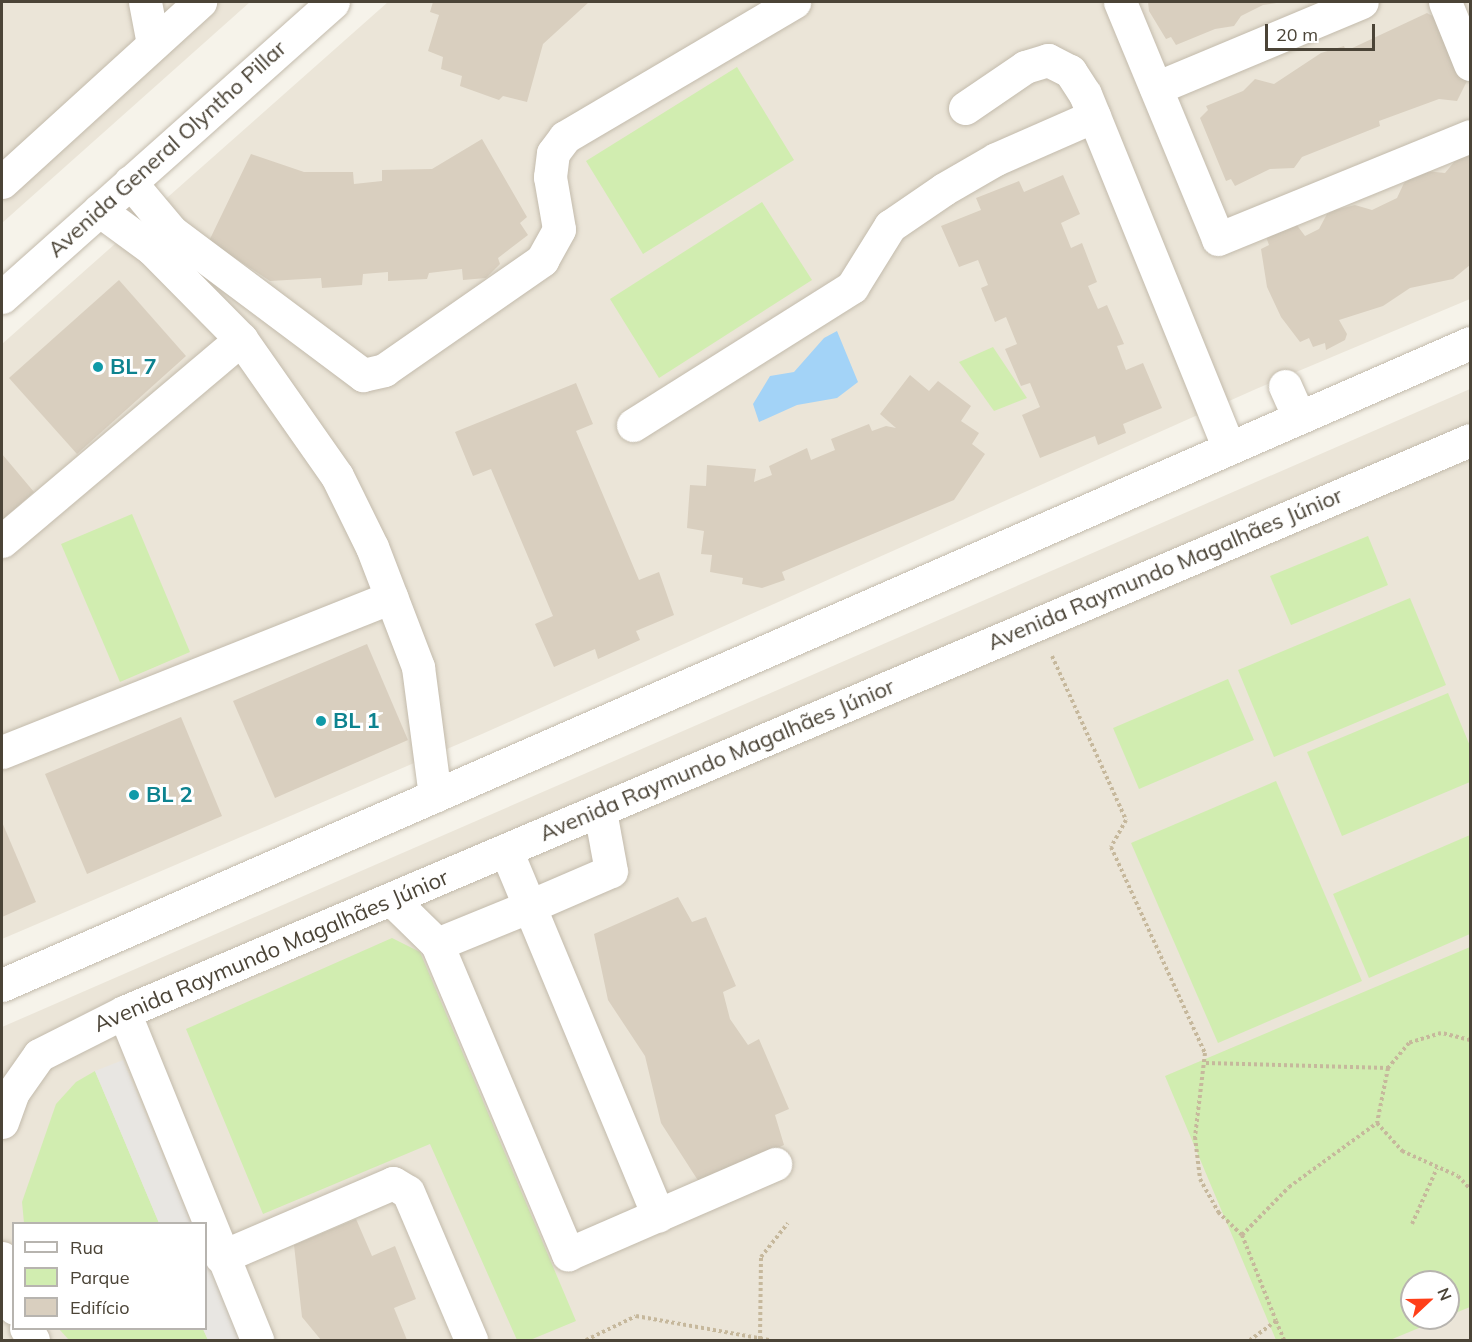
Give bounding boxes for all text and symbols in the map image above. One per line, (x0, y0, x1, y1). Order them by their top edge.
scale bar (1268, 12, 1378, 50)
text: 20 m (1276, 23, 1318, 46)
street label: Avenida General Olyntho Pillar (43, 35, 291, 263)
place label: BL 7 (110, 354, 157, 380)
marker: BL 7 (91, 360, 105, 374)
street label: Avenida Raymundo Magalhães Júnior (984, 482, 1346, 656)
street label: Avenida Raymundo Magalhães Júnior (536, 673, 898, 847)
place label: BL 1 (333, 708, 380, 734)
marker: BL 1 (314, 714, 328, 728)
place label: BL 2 (146, 782, 193, 808)
marker: BL 2 (127, 788, 141, 802)
street label: Avenida Raymundo Magalhães Júnior (90, 864, 452, 1038)
legend (12, 1222, 207, 1330)
text: Rua (70, 1236, 104, 1259)
text: Parque (70, 1266, 129, 1289)
north arrow (1400, 1270, 1460, 1330)
text: N (1433, 1285, 1456, 1303)
text: Edifício (70, 1296, 129, 1319)

